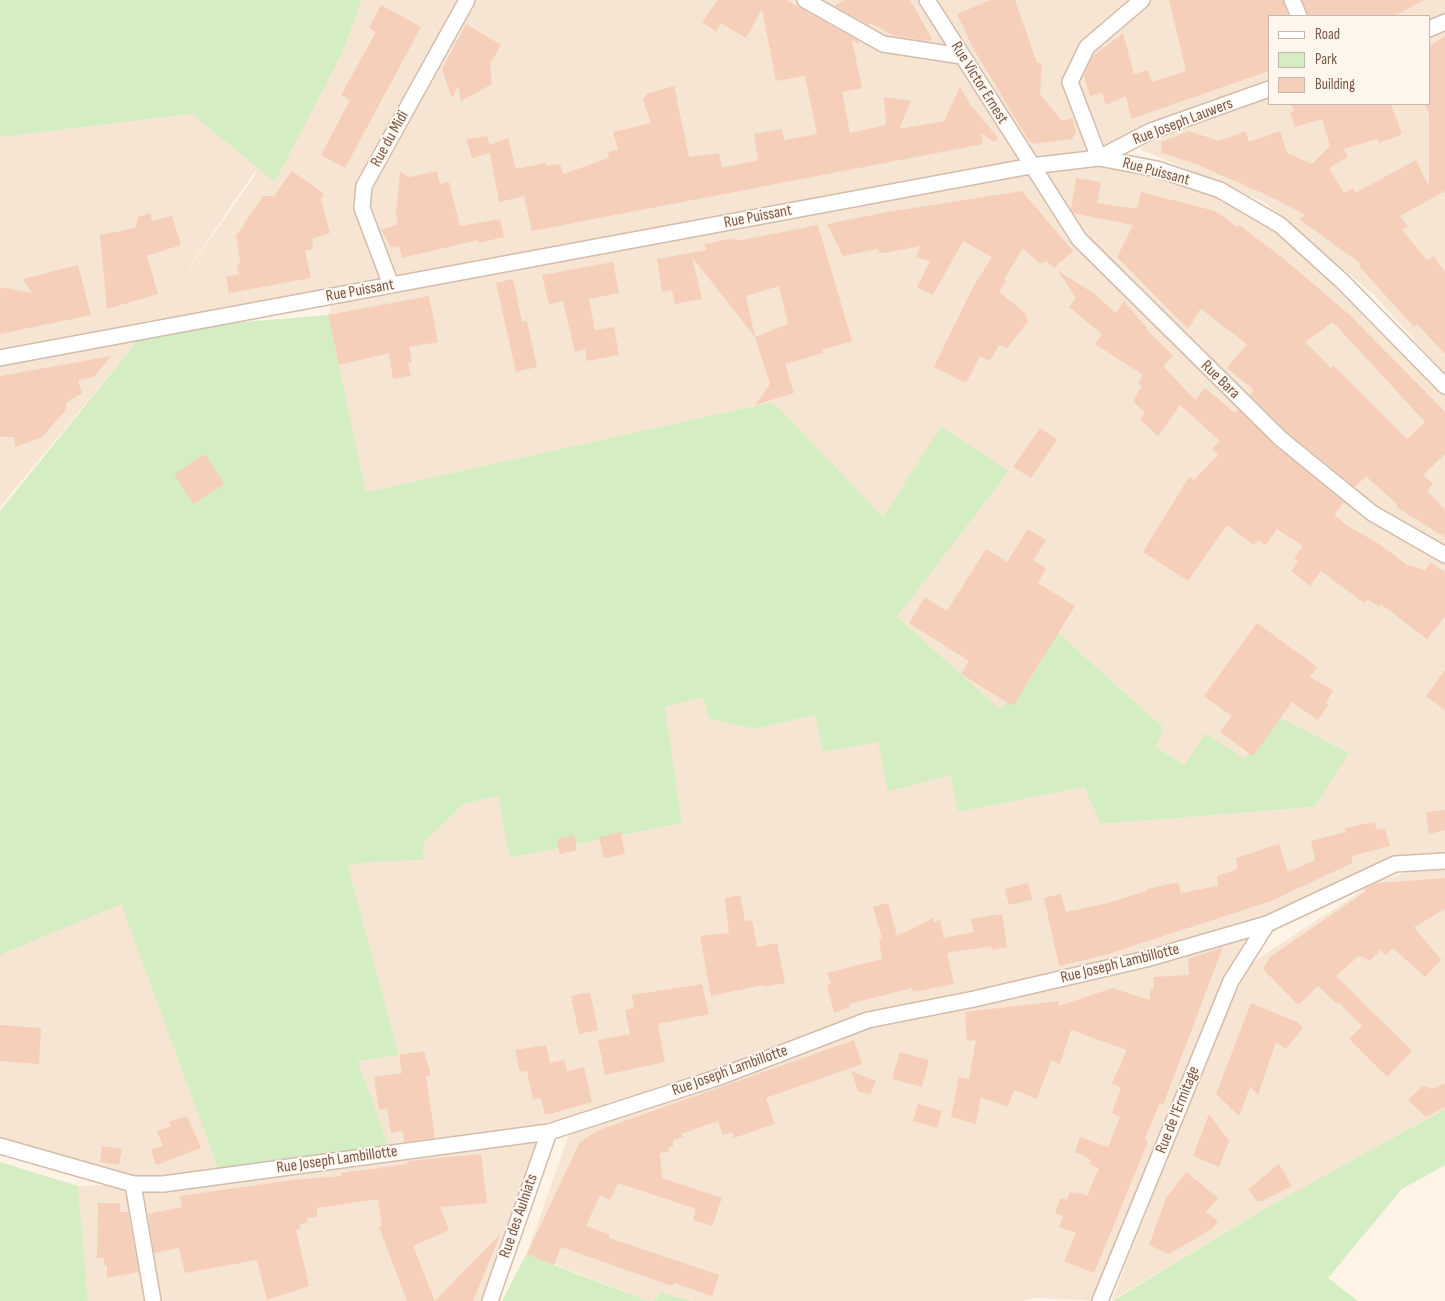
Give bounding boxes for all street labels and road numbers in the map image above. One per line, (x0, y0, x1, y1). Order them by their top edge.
street label: Rue Victor Ernest (946, 38, 1012, 128)
street label: Rue Joseph Lauwers (1130, 94, 1236, 150)
street label: Rue du Midi (367, 108, 413, 170)
street label: Rue Puissant (1120, 154, 1192, 190)
street label: Rue Puissant (722, 201, 794, 233)
street label: Rue Puissant (324, 276, 396, 306)
street label: Rue Bara (1196, 357, 1244, 403)
street label: Rue Joseph Lambillotte (1059, 940, 1181, 988)
street label: Rue Joseph Lambillotte (670, 1041, 790, 1101)
street label: Rue de l'Ermitage (1152, 1064, 1204, 1156)
street label: Rue Joseph Lambillotte (275, 1142, 399, 1178)
street label: Rue des Aulniats (496, 1172, 542, 1260)

